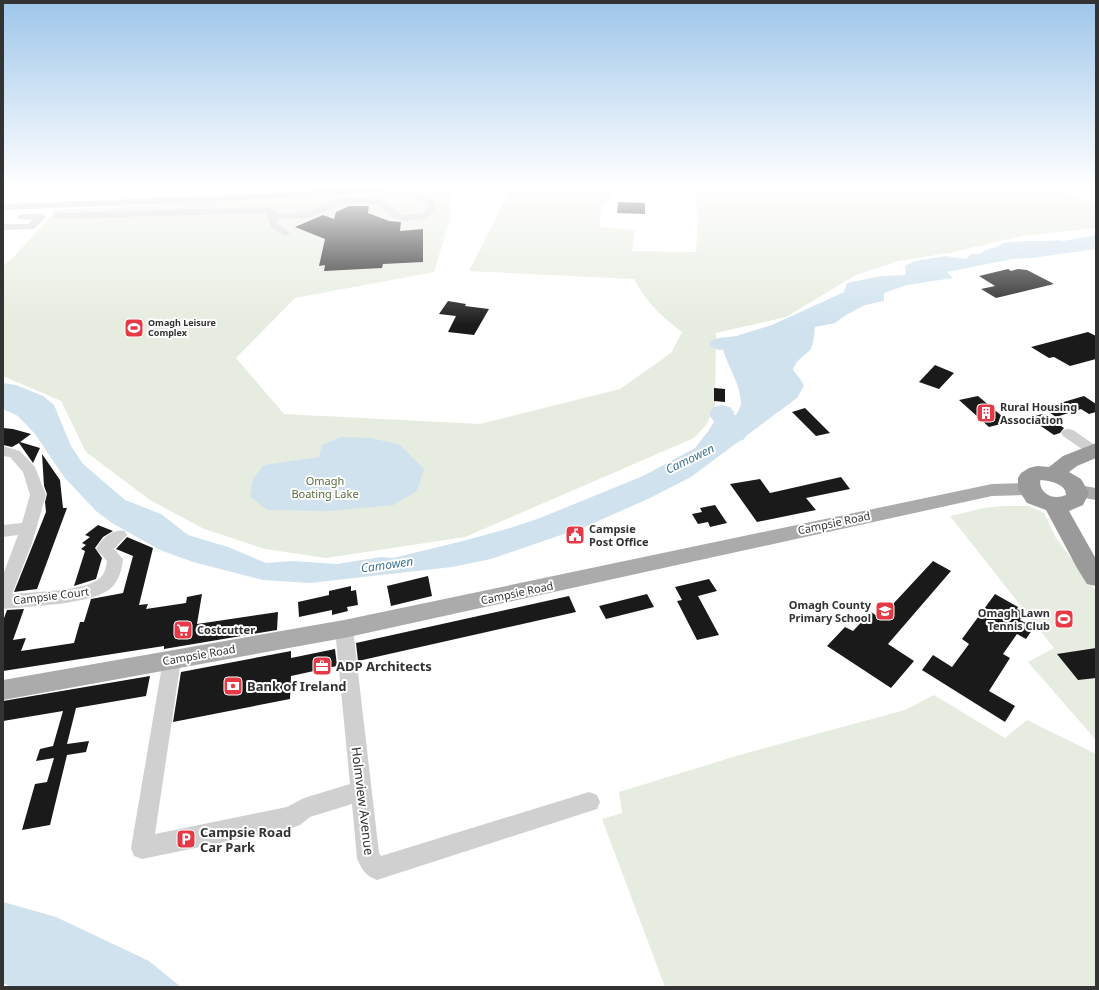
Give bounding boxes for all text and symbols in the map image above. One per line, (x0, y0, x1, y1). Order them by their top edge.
place label: Omagh Leisure Complex (148, 316, 216, 339)
sports icon: Omagh Leisure Complex (123, 317, 145, 339)
place label: Rural Housing Association (1000, 399, 1077, 427)
building icon: Rural Housing Association (975, 402, 997, 424)
water label: Camowen (662, 439, 717, 478)
park label: Omagh Boating Lake (291, 473, 359, 501)
street label: Campsie Road (796, 508, 872, 538)
place label: Campsie Post Office (589, 521, 649, 549)
public building icon: Campsie Post Office (564, 524, 586, 546)
water label: Camowen (360, 552, 414, 577)
street label: Campsie Road (479, 578, 555, 608)
street label: Campsie Court (12, 583, 90, 608)
place label: Omagh County Primary School (789, 597, 872, 625)
school or university icon: Omagh County Primary School (874, 600, 896, 622)
place label: Omagh Lawn Tennis Club (978, 605, 1050, 633)
sports icon: Omagh Lawn Tennis Club (1053, 608, 1075, 630)
supermarket icon: Costcutter (172, 619, 194, 641)
place label: Costcutter (197, 622, 255, 637)
street label: Campsie Road (161, 641, 237, 668)
office icon: ADP Architects (311, 655, 333, 677)
place label: ADP Architects (336, 657, 432, 675)
bank icon: Bank of Ireland (222, 675, 244, 697)
place label: Bank of Ireland (247, 677, 347, 695)
street label: Holmview Avenue (347, 746, 379, 856)
place label: Campsie Road Car Park (200, 823, 291, 856)
parking icon: Campsie Road Car Park (175, 828, 197, 850)

